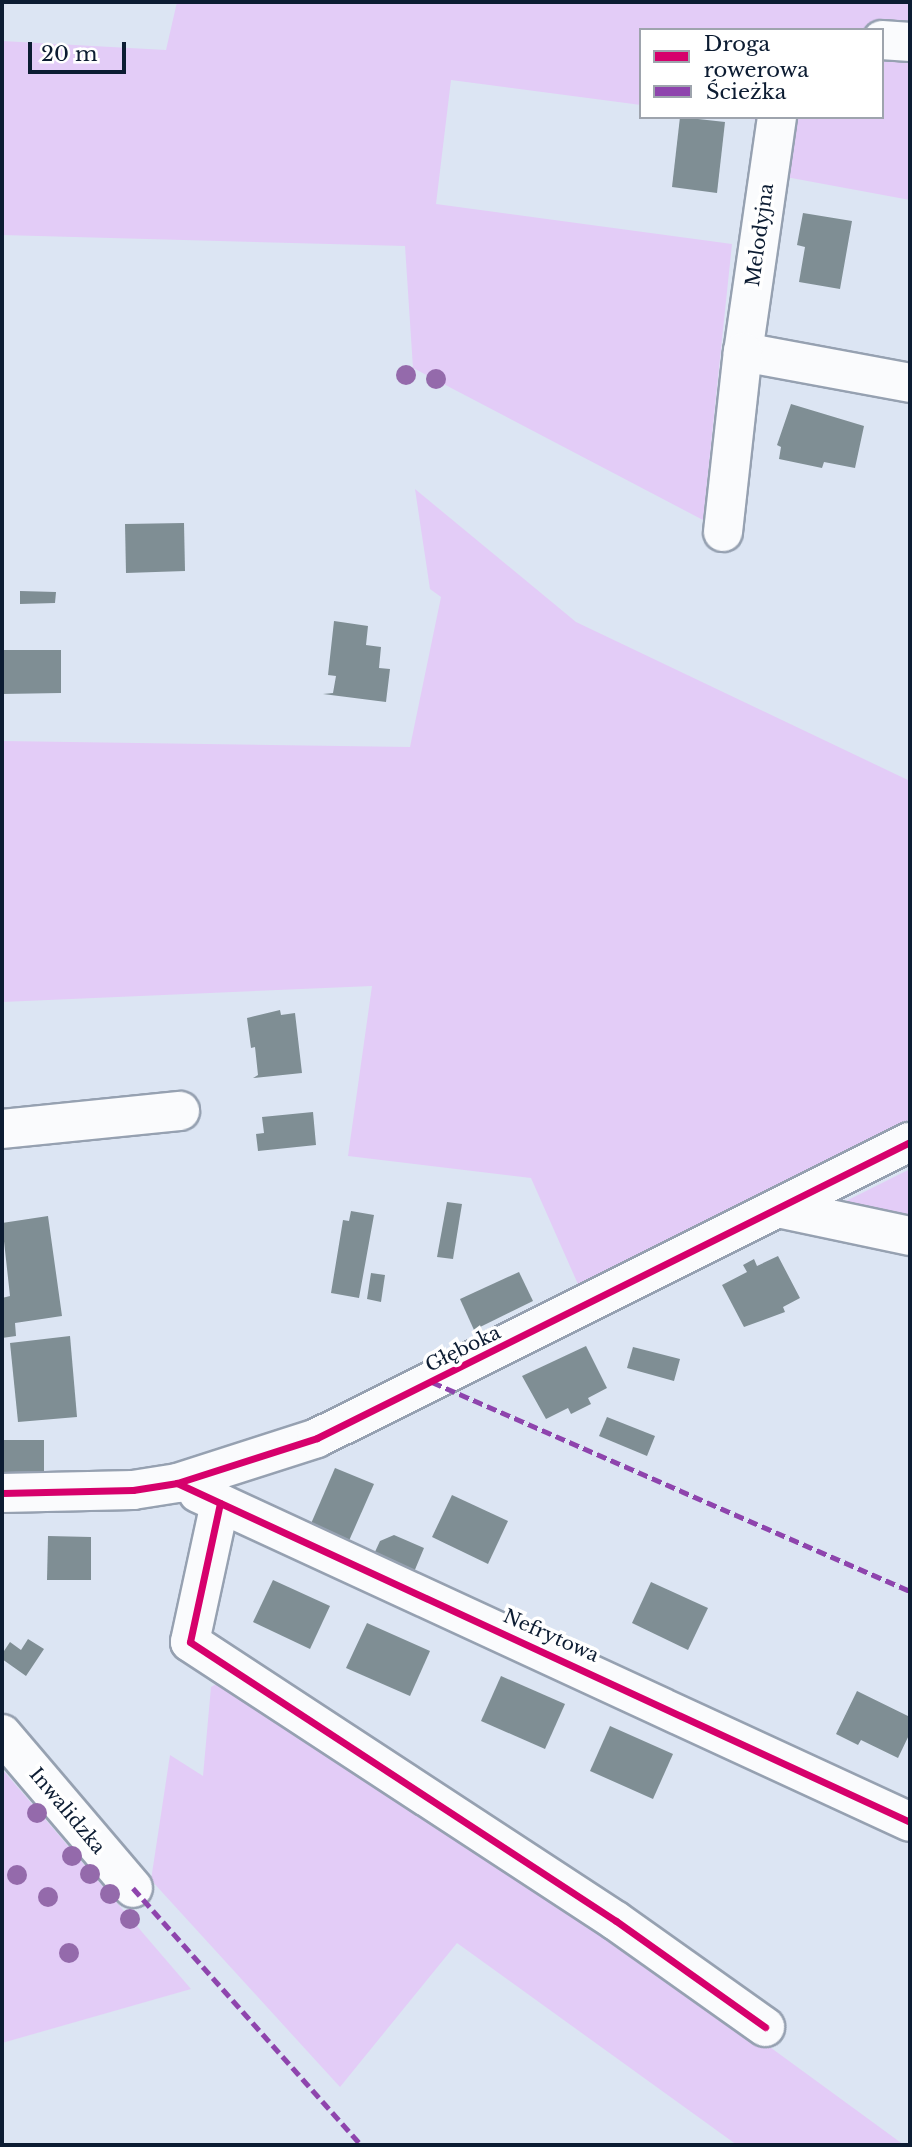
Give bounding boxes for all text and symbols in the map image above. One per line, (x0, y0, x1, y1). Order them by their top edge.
scale bar (32, 28, 130, 72)
legend (639, 28, 884, 119)
text: Droga rowerowa (704, 31, 809, 83)
text: 20 m (41, 41, 98, 67)
text: Ścieżka (706, 79, 786, 105)
street label: Melodyjna (741, 182, 779, 288)
street label: Głęboka (422, 1321, 504, 1377)
street label: Nefrytowa (500, 1605, 602, 1667)
street label: Inwalidzka (24, 1763, 110, 1859)

